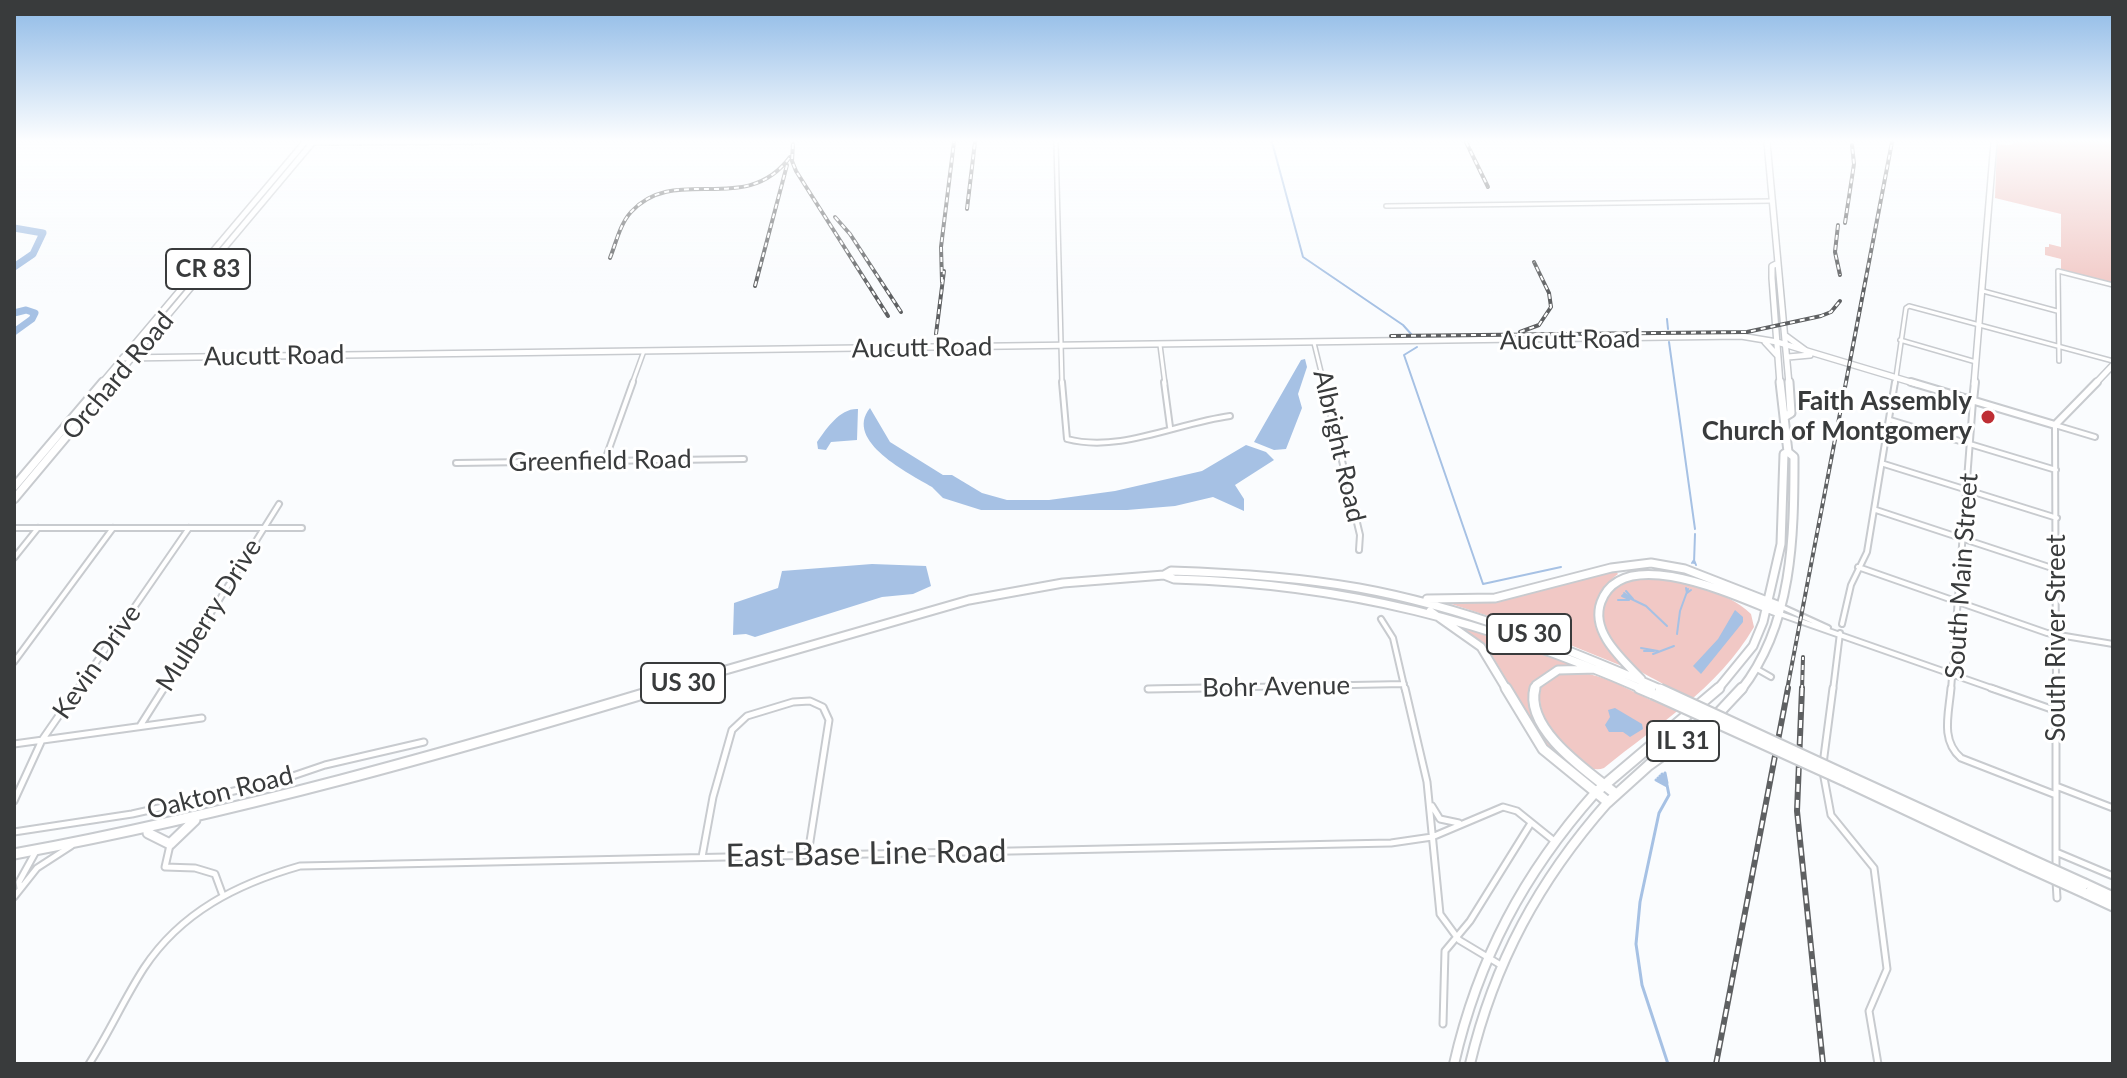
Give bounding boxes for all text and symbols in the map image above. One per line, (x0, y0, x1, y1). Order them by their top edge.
road number: CR 83 (166, 249, 250, 289)
street label: Orchard Road (56, 306, 180, 446)
street label: Aucutt Road (1499, 323, 1641, 357)
street label: Aucutt Road (851, 331, 993, 365)
street label: Aucutt Road (203, 339, 345, 373)
street label: Albright Road (1306, 367, 1372, 525)
place label: Faith Assembly Church of Montgomery (1702, 386, 1972, 448)
marker: Faith Assembly Church of Montgomery (1979, 408, 1997, 426)
street label: Greenfield Road (508, 444, 692, 478)
street label: South Main Street (1939, 472, 1985, 680)
street label: Mulberry Drive (150, 533, 268, 697)
street label: South River Street (2041, 534, 2073, 742)
street label: Kevin Drive (46, 599, 148, 725)
road number: US 30 (1487, 614, 1571, 654)
road number: US 30 (641, 663, 725, 703)
street label: Bohr Avenue (1202, 670, 1350, 704)
road number: IL 31 (1647, 721, 1719, 761)
street label: Oakton Road (144, 760, 296, 826)
street label: East Base Line Road (725, 832, 1007, 876)

